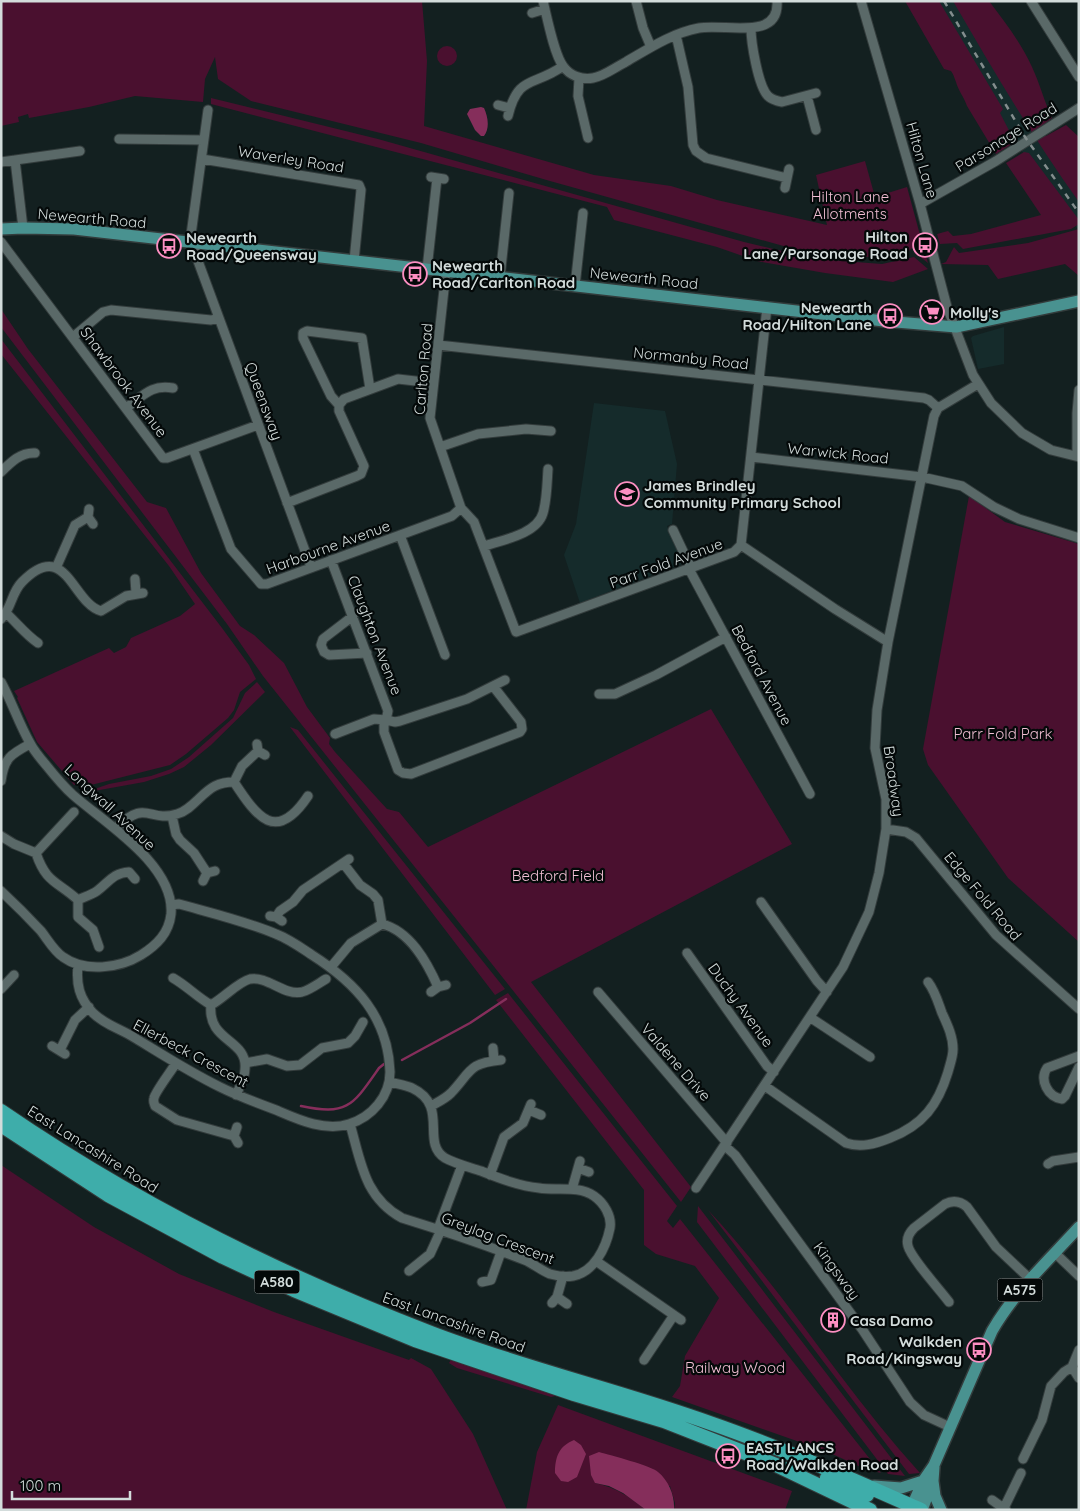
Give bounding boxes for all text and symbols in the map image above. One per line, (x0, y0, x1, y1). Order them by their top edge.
street label: Parsonage Road (952, 98, 1060, 176)
street label: Hilton Lane (902, 120, 942, 200)
street label: Waverley Road (237, 141, 345, 177)
park label: Hilton Lane Allotments (811, 187, 889, 223)
street label: Newearth Road (37, 204, 147, 232)
place label: Hilton Lane/Parsonage Road (743, 227, 908, 263)
place label: Newearth Road/Queensway (186, 228, 317, 264)
bus stop icon: Hilton Lane/Parsonage Road (912, 232, 938, 258)
bus stop icon: Newearth Road/Queensway (156, 233, 182, 259)
place label: Newearth Road/Carlton Road (432, 256, 575, 292)
bus stop icon: Newearth Road/Carlton Road (402, 261, 428, 287)
street label: Newearth Road (589, 263, 699, 293)
place label: Newearth Road/Hilton Lane (743, 298, 872, 334)
supermarket icon: Molly's (919, 299, 945, 325)
bus stop icon: Newearth Road/Hilton Lane (877, 303, 903, 329)
place label: Molly's (950, 303, 999, 322)
street label: Carlton Road (410, 322, 436, 416)
street label: Shawbrook Avenue (76, 323, 172, 441)
street label: Normanby Road (632, 342, 750, 374)
street label: Queensway (241, 359, 287, 443)
street label: Warwick Road (786, 438, 890, 468)
place label: James Brindley Community Primary School (644, 476, 841, 512)
school or university icon: James Brindley Community Primary School (614, 481, 640, 507)
street label: Harbourne Avenue (263, 516, 393, 578)
street label: Parr Fold Avenue (607, 534, 725, 592)
street label: Claughton Avenue (343, 573, 407, 697)
street label: Bedford Avenue (728, 621, 796, 729)
park label: Parr Fold Park (953, 724, 1053, 743)
street label: Broadway (880, 744, 908, 818)
street label: Longwall Avenue (60, 760, 160, 854)
street label: Edge Fold Road (940, 848, 1026, 944)
park label: Bedford Field (512, 866, 604, 885)
street label: Duchy Avenue (704, 959, 778, 1051)
street label: Ellerbeck Crescent (130, 1015, 252, 1091)
street label: Valdene Drive (637, 1019, 715, 1105)
street label: East Lancashire Road (24, 1101, 162, 1197)
street label: Greylag Crescent (439, 1208, 557, 1268)
street label: Kingsway (810, 1238, 864, 1304)
road number: A580 (254, 1270, 300, 1294)
road number: A575 (998, 1278, 1042, 1302)
street label: East Lancashire Road (380, 1287, 528, 1357)
building icon: Casa Damo (820, 1307, 846, 1333)
place label: Casa Damo (850, 1311, 933, 1330)
place label: Walkden Road/Kingsway (846, 1332, 962, 1368)
bus stop icon: Walkden Road/Kingsway (966, 1337, 992, 1363)
park label: Railway Wood (685, 1358, 785, 1377)
place label: EAST LANCS Road/Walkden Road (746, 1438, 898, 1474)
bus stop icon: EAST LANCS Road/Walkden Road (715, 1443, 741, 1469)
scale bar (12, 1468, 130, 1500)
text: 100 m (20, 1476, 61, 1495)

